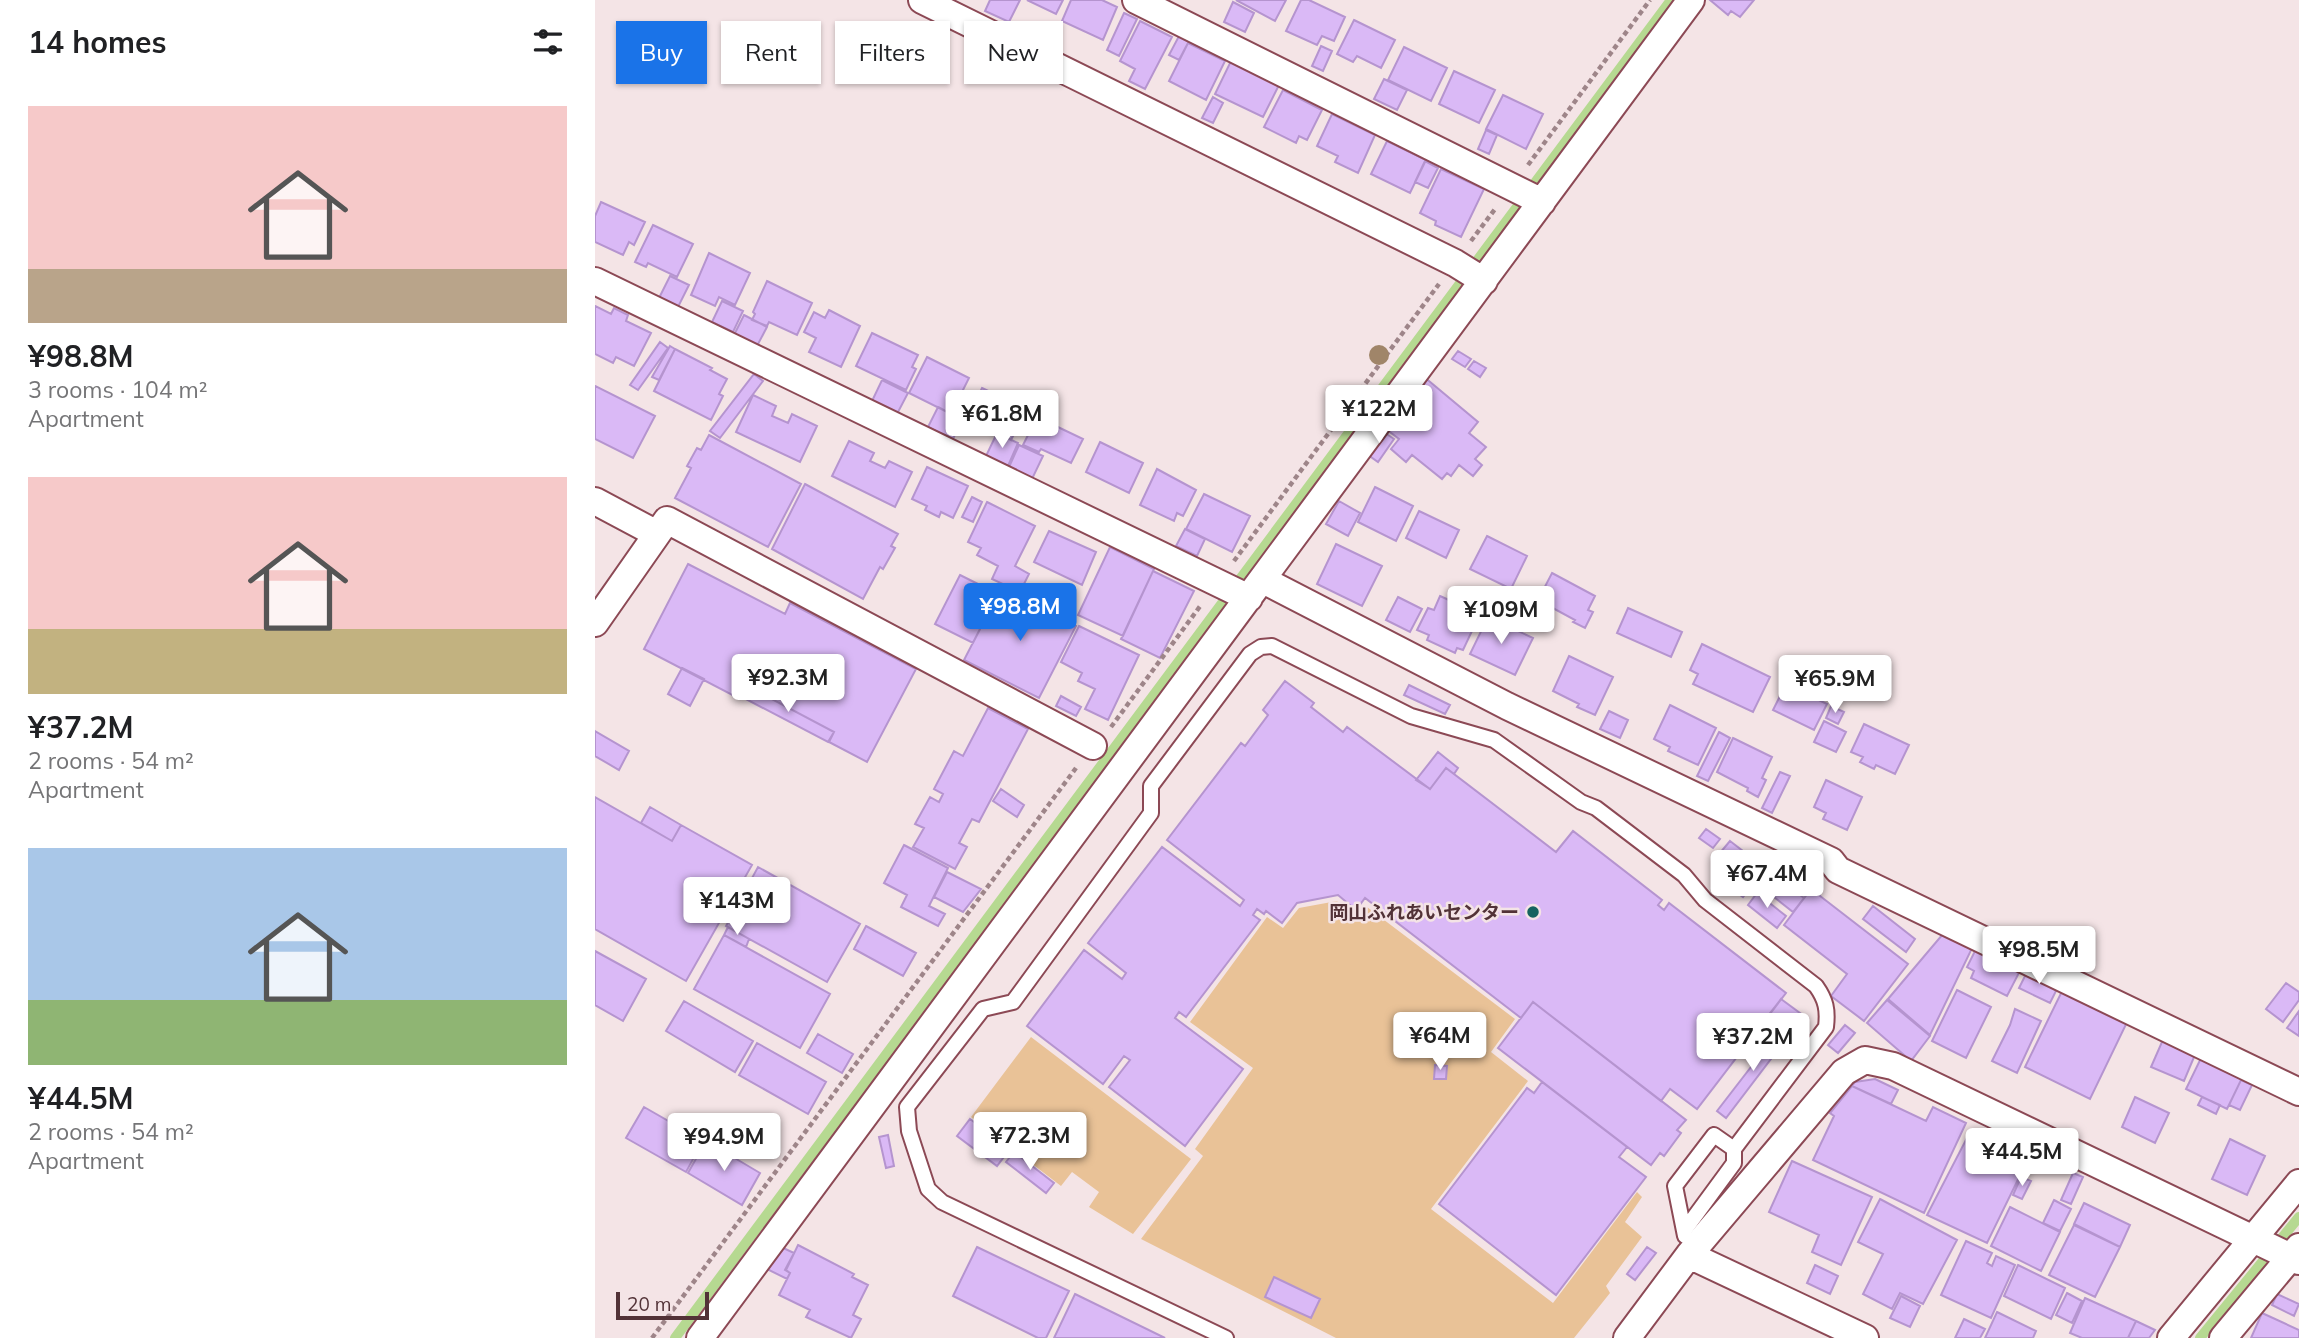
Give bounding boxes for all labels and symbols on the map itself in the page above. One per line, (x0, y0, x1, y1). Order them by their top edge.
pin: ¥122M (1330, 386, 1428, 445)
pin: ¥61.8M (945, 391, 1059, 450)
pin: ¥98.8M (963, 584, 1077, 643)
pin: ¥109M (1452, 586, 1550, 646)
pin: ¥92.3M (731, 654, 845, 714)
pin: ¥65.9M (1778, 656, 1892, 715)
pin: ¥67.4M (1710, 850, 1824, 910)
pin: ¥143M (688, 878, 786, 937)
place label: 岡山ふれあいセンター (1329, 900, 1519, 924)
marker: 岡山ふれあいセンター (1525, 904, 1541, 920)
pin: ¥98.5M (1982, 926, 2096, 986)
pin: ¥64M (1399, 1012, 1481, 1072)
pin: ¥37.2M (1696, 1014, 1810, 1073)
pin: ¥72.3M (973, 1112, 1087, 1172)
pin: ¥94.9M (667, 1114, 781, 1173)
pin: ¥44.5M (1965, 1128, 2079, 1188)
scale bar (616, 1289, 709, 1321)

